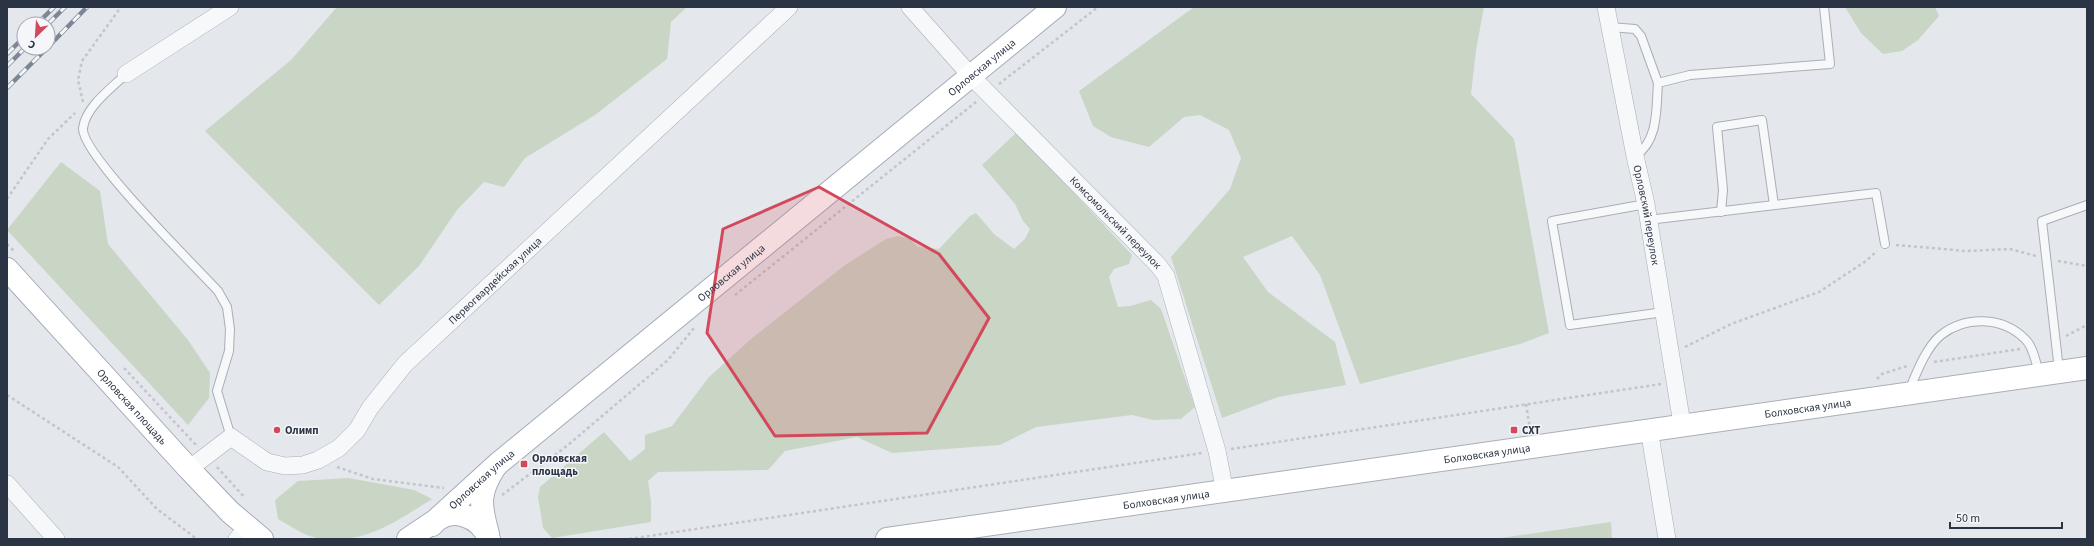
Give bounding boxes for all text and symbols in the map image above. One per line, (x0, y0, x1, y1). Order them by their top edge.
north arrow (16, 16, 56, 56)
street label: Орловская улица (945, 35, 1019, 100)
text: С (25, 36, 38, 53)
street label: Орловский переулок (1629, 164, 1663, 267)
street label: Комсомольский переулок (1066, 173, 1165, 273)
street label: Первогвардейская улица (445, 234, 545, 328)
street label: Орловская улица (694, 241, 768, 305)
street label: Орловская площадь (93, 366, 170, 448)
street label: Болховская улица (1764, 395, 1852, 422)
place label: Олимп (285, 423, 319, 438)
place label: СХТ (1522, 423, 1540, 438)
marker: Олимп (272, 425, 282, 435)
marker: СХТ (1509, 425, 1519, 435)
street label: Болховская улица (1443, 440, 1531, 468)
street label: Орловская улица (446, 446, 518, 513)
place label: Орловская площадь (532, 451, 587, 479)
marker: Орловская площадь (519, 459, 529, 469)
street label: Болховская улица (1122, 486, 1210, 513)
scale bar (1950, 504, 2062, 530)
text: 50 m (1956, 510, 1980, 527)

